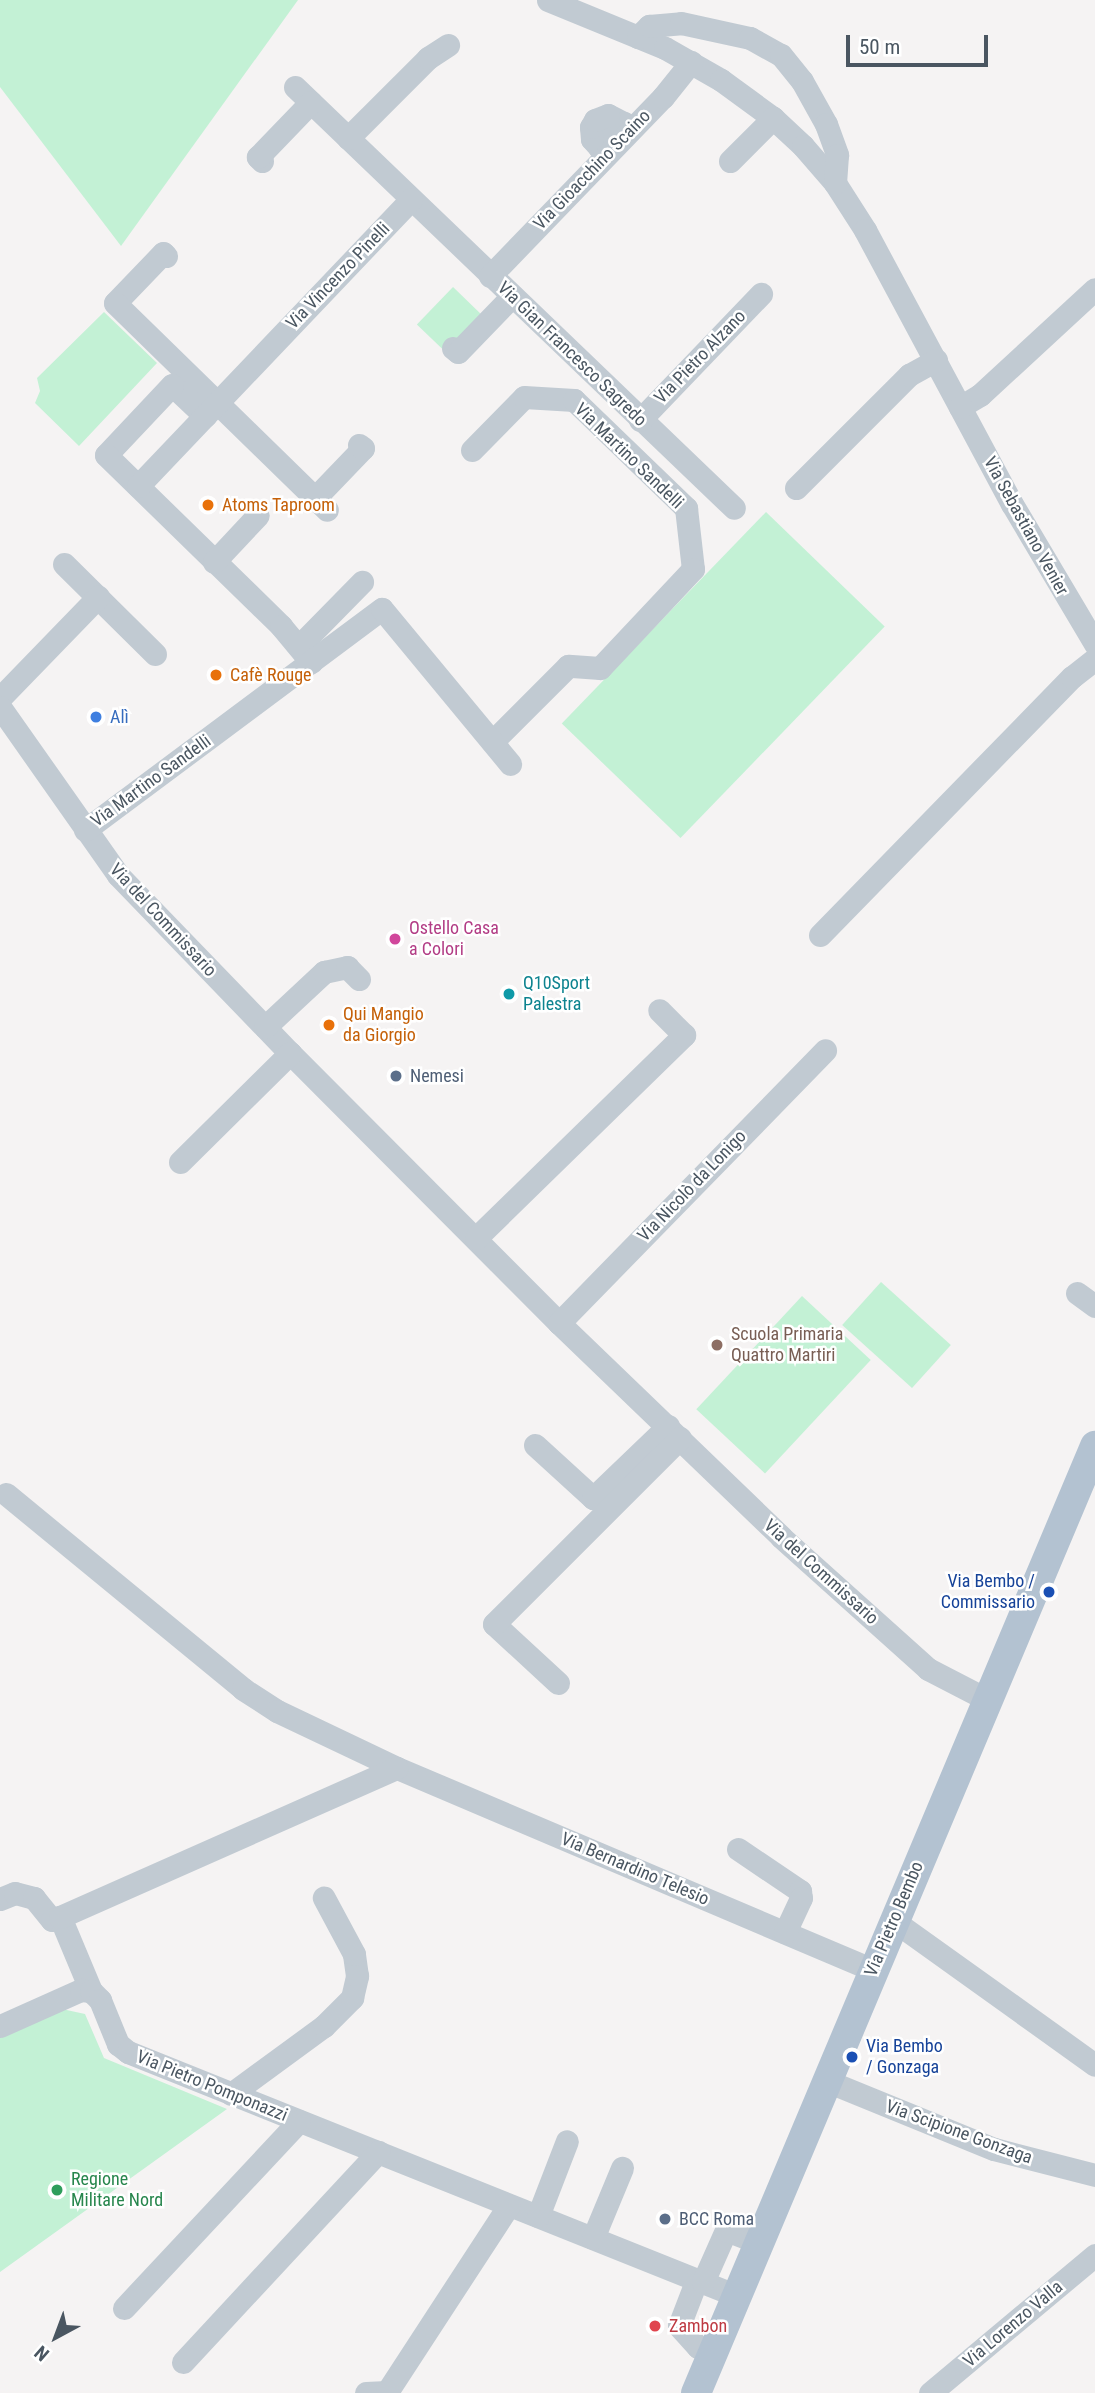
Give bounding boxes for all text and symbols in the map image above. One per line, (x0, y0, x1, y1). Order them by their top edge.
scale bar (850, 21, 992, 65)
text: 50 m (859, 35, 900, 59)
street label: Via Gioacchino Scaino (529, 105, 655, 235)
street label: Via Vincenzo Pinelli (282, 218, 394, 334)
street label: Via Gian Francesco Sagredo (493, 277, 651, 431)
street label: Via Pietro Alzano (650, 306, 750, 408)
street label: Via Martino Sandelli (570, 399, 688, 513)
street label: Via Sebastiano Venier (979, 453, 1073, 599)
place label: Atoms Taproom (222, 494, 335, 516)
marker: Atoms Taproom (200, 497, 216, 513)
place label: Cafè Rouge (230, 664, 311, 686)
marker: Cafè Rouge (208, 667, 224, 683)
place label: Alì (110, 706, 129, 728)
marker: Alì (88, 709, 104, 725)
street label: Via Martino Sandelli (87, 730, 215, 832)
street label: Via del Commissario (105, 859, 221, 981)
place label: Ostello Casa a Colori (409, 918, 499, 960)
marker: Ostello Casa a Colori (387, 931, 403, 947)
place label: Q10Sport Palestra (523, 973, 590, 1016)
marker: Q10Sport Palestra (501, 986, 517, 1002)
place label: Qui Mangio da Giorgio (343, 1004, 424, 1046)
marker: Qui Mangio da Giorgio (321, 1017, 337, 1033)
place label: Nemesi (410, 1065, 464, 1087)
marker: Nemesi (388, 1068, 404, 1084)
street label: Via Nicolò da Lonigo (633, 1126, 751, 1246)
place label: Scuola Primaria Quattro Martiri (731, 1324, 843, 1366)
marker: Scuola Primaria Quattro Martiri (709, 1337, 725, 1353)
street label: Via del Commissario (759, 1515, 883, 1629)
place label: Via Bembo / Commissario (941, 1571, 1035, 1614)
marker: Via Bembo / Commissario (1041, 1584, 1057, 1600)
street label: Via Bernardino Telesio (558, 1828, 712, 1910)
street label: Via Pietro Bembo (860, 1858, 928, 1980)
place label: Via Bembo / Gonzaga (866, 2036, 943, 2078)
street label: Via Pietro Pomponazzi (133, 2046, 291, 2126)
marker: Via Bembo / Gonzaga (844, 2049, 860, 2065)
street label: Via Scipione Gonzaga (883, 2095, 1035, 2169)
place label: Regione Militare Nord (71, 2169, 163, 2212)
marker: Regione Militare Nord (49, 2182, 65, 2198)
place label: BCC Roma (679, 2208, 754, 2230)
marker: BCC Roma (657, 2211, 673, 2227)
street label: Via Lorenzo Valla (959, 2276, 1067, 2372)
north arrow (21, 2302, 91, 2372)
place label: Zambon (669, 2315, 727, 2337)
marker: Zambon (647, 2318, 663, 2334)
text: N (30, 2341, 54, 2366)

